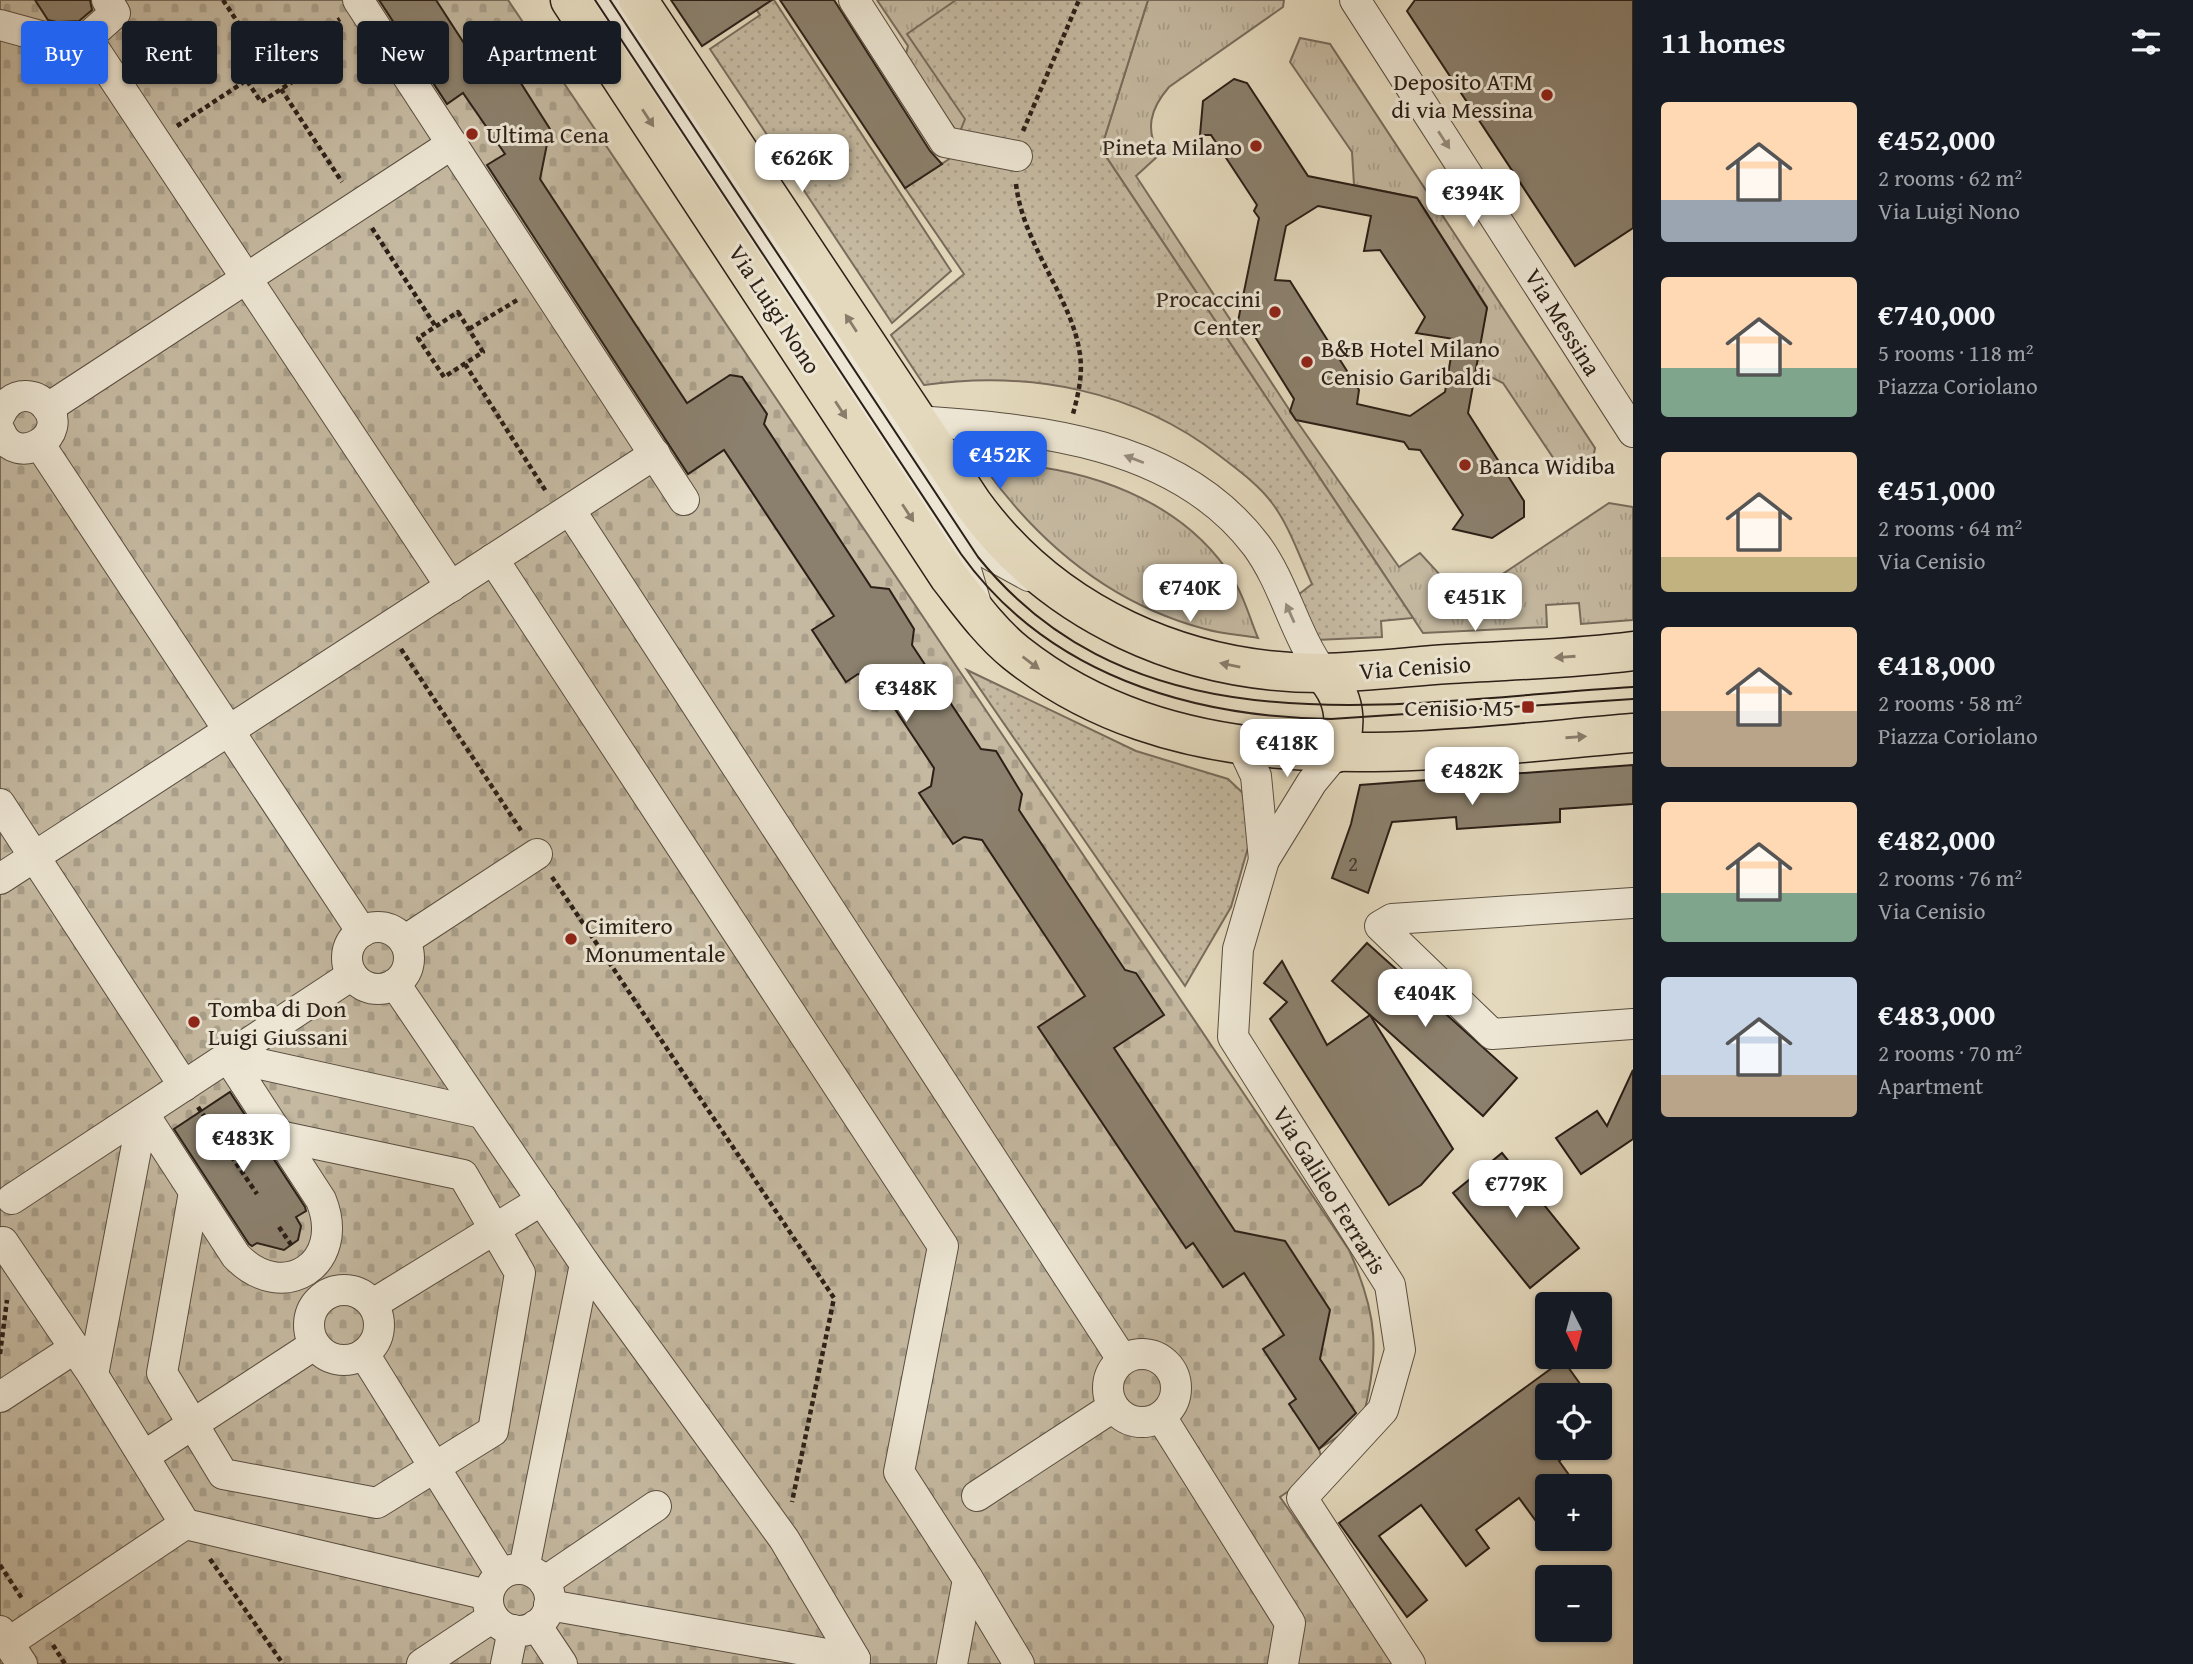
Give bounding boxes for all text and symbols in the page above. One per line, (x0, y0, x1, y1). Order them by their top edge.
text: 11 homes (1661, 20, 1786, 64)
chip: Buy (21, 21, 108, 84)
chip: Rent (122, 21, 217, 84)
chip: Filters (231, 21, 343, 84)
chip: New (357, 21, 449, 84)
chip: Apartment (463, 21, 621, 84)
icon: filters (2127, 23, 2165, 61)
place label: Deposito ATM di via Messina (1391, 64, 1534, 127)
marker: Deposito ATM di via Messina (1539, 87, 1555, 103)
one-way arrow (642, 109, 655, 128)
place label: Ultima Cena (486, 117, 610, 152)
text: €452,000 (1878, 117, 1995, 161)
marker: Ultima Cena (464, 126, 480, 142)
place label: Pineta Milano (1102, 129, 1242, 164)
one-way arrow (1438, 130, 1451, 150)
icon: home (1717, 130, 1801, 214)
pin: €626K (753, 134, 851, 194)
marker: Pineta Milano (1248, 138, 1264, 154)
text: €626K (771, 140, 833, 173)
text: 2 rooms · 62 m² (1878, 161, 2022, 194)
pin: €394K (1424, 170, 1522, 229)
text: €394K (1442, 175, 1504, 208)
text: Via Luigi Nono (1878, 194, 2020, 227)
street label: Via Luigi Nono (720, 237, 830, 381)
street label: Via Messina (1516, 262, 1610, 383)
place label: Procaccini Center (1156, 281, 1261, 344)
text: €740,000 (1878, 292, 1995, 336)
marker: Procaccini Center (1267, 304, 1283, 320)
icon: home (1717, 305, 1801, 389)
one-way arrow (845, 314, 858, 333)
place label: B&B Hotel Milano Cenisio Garibaldi (1321, 331, 1500, 394)
text: 5 rooms · 118 m² (1878, 336, 2033, 369)
marker: B&B Hotel Milano Cenisio Garibaldi (1299, 354, 1315, 370)
text: Piazza Coriolano (1878, 369, 2038, 402)
one-way arrow (834, 401, 847, 420)
pin: €452K (951, 432, 1049, 491)
text: €452K (969, 437, 1031, 470)
place label: Banca Widiba (1479, 448, 1616, 483)
one-way arrow (1124, 453, 1145, 464)
marker: Banca Widiba (1457, 457, 1473, 473)
text: €451,000 (1878, 467, 1995, 511)
icon: home (1717, 480, 1801, 564)
one-way arrow (902, 504, 915, 523)
text: 2 rooms · 64 m² (1878, 511, 2022, 544)
text: Via Cenisio (1878, 544, 1985, 577)
pin: €740K (1141, 564, 1239, 624)
text: €740K (1159, 570, 1221, 603)
pin: €451K (1426, 574, 1524, 633)
text: €451K (1444, 579, 1506, 612)
one-way arrow (1284, 603, 1296, 623)
text: €418,000 (1878, 642, 1995, 686)
street label: Via Cenisio (1358, 646, 1472, 688)
one-way arrow (1554, 652, 1576, 663)
icon: home (1717, 655, 1801, 739)
one-way arrow (1021, 656, 1039, 671)
one-way arrow (1219, 659, 1241, 670)
pin: €348K (857, 664, 955, 724)
text: €348K (875, 670, 937, 703)
text: 2 rooms · 58 m² (1878, 686, 2022, 719)
place label: Cenisio M5 (1404, 690, 1514, 725)
marker: Cenisio M5 (1520, 699, 1536, 715)
text: Piazza Coriolano (1878, 719, 2038, 752)
pin: €418K (1238, 720, 1336, 779)
text: €418K (1256, 725, 1318, 758)
one-way arrow (1565, 731, 1587, 742)
pin: €482K (1423, 748, 1521, 807)
text: €482K (1441, 753, 1503, 786)
text: €482,000 (1878, 817, 1995, 861)
icon: home (1717, 830, 1801, 914)
house number: 2 (1348, 848, 1358, 879)
text: 2 rooms · 76 m² (1878, 861, 2022, 894)
text: Via Cenisio (1878, 894, 1985, 927)
place label: Cimitero Monumentale (585, 908, 726, 971)
marker: Cimitero Monumentale (563, 931, 579, 947)
pin: €404K (1376, 970, 1474, 1029)
text: €404K (1394, 975, 1456, 1008)
place label: Tomba di Don Luigi Giussani (208, 991, 348, 1054)
text: €483,000 (1878, 992, 1995, 1036)
icon: home (1717, 1005, 1801, 1089)
marker: Tomba di Don Luigi Giussani (186, 1014, 202, 1030)
text: 2 rooms · 70 m² (1878, 1036, 2022, 1069)
text: Apartment (1878, 1069, 1983, 1102)
street label: Via Galileo Ferraris (1264, 1099, 1396, 1281)
pin: €483K (194, 1114, 292, 1174)
text: €483K (212, 1120, 274, 1153)
pin: €779K (1467, 1160, 1565, 1220)
text: €779K (1485, 1166, 1547, 1199)
north arrow (1535, 1292, 1612, 1368)
map controls (1535, 1292, 1612, 1642)
button: locate (1535, 1383, 1612, 1460)
button: + (1535, 1474, 1612, 1551)
button: − (1535, 1565, 1612, 1642)

